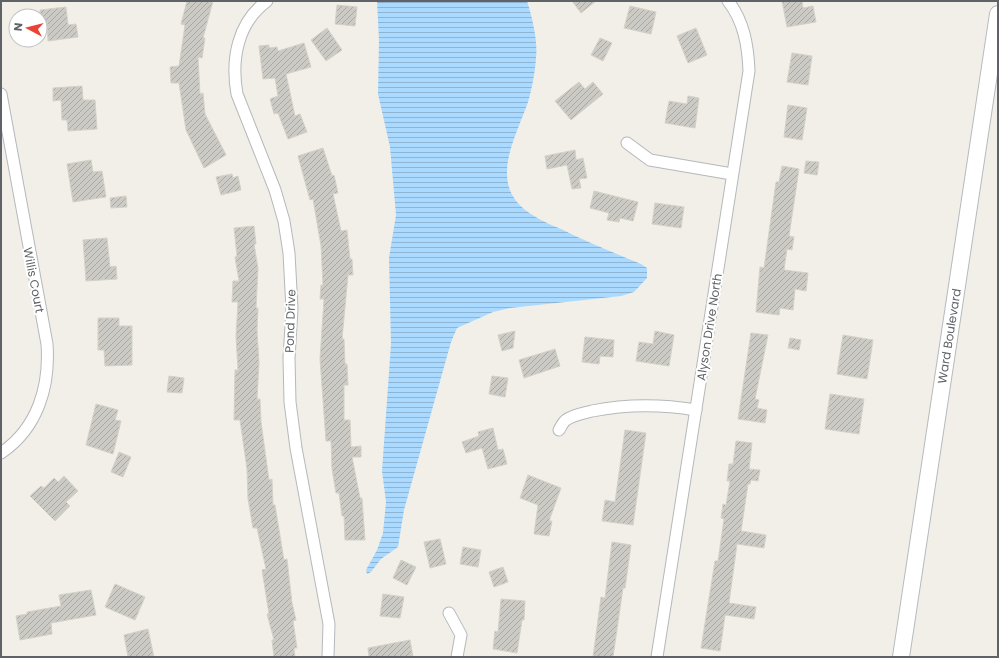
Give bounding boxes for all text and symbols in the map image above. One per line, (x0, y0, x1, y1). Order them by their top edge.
north arrow (8, 8, 48, 48)
text: N (10, 22, 27, 32)
street label: Willis Court (19, 246, 49, 314)
street label: Alyson Drive North (692, 272, 726, 382)
street label: Ward Boulevard (933, 287, 965, 385)
street label: Pond Drive (280, 289, 300, 353)

